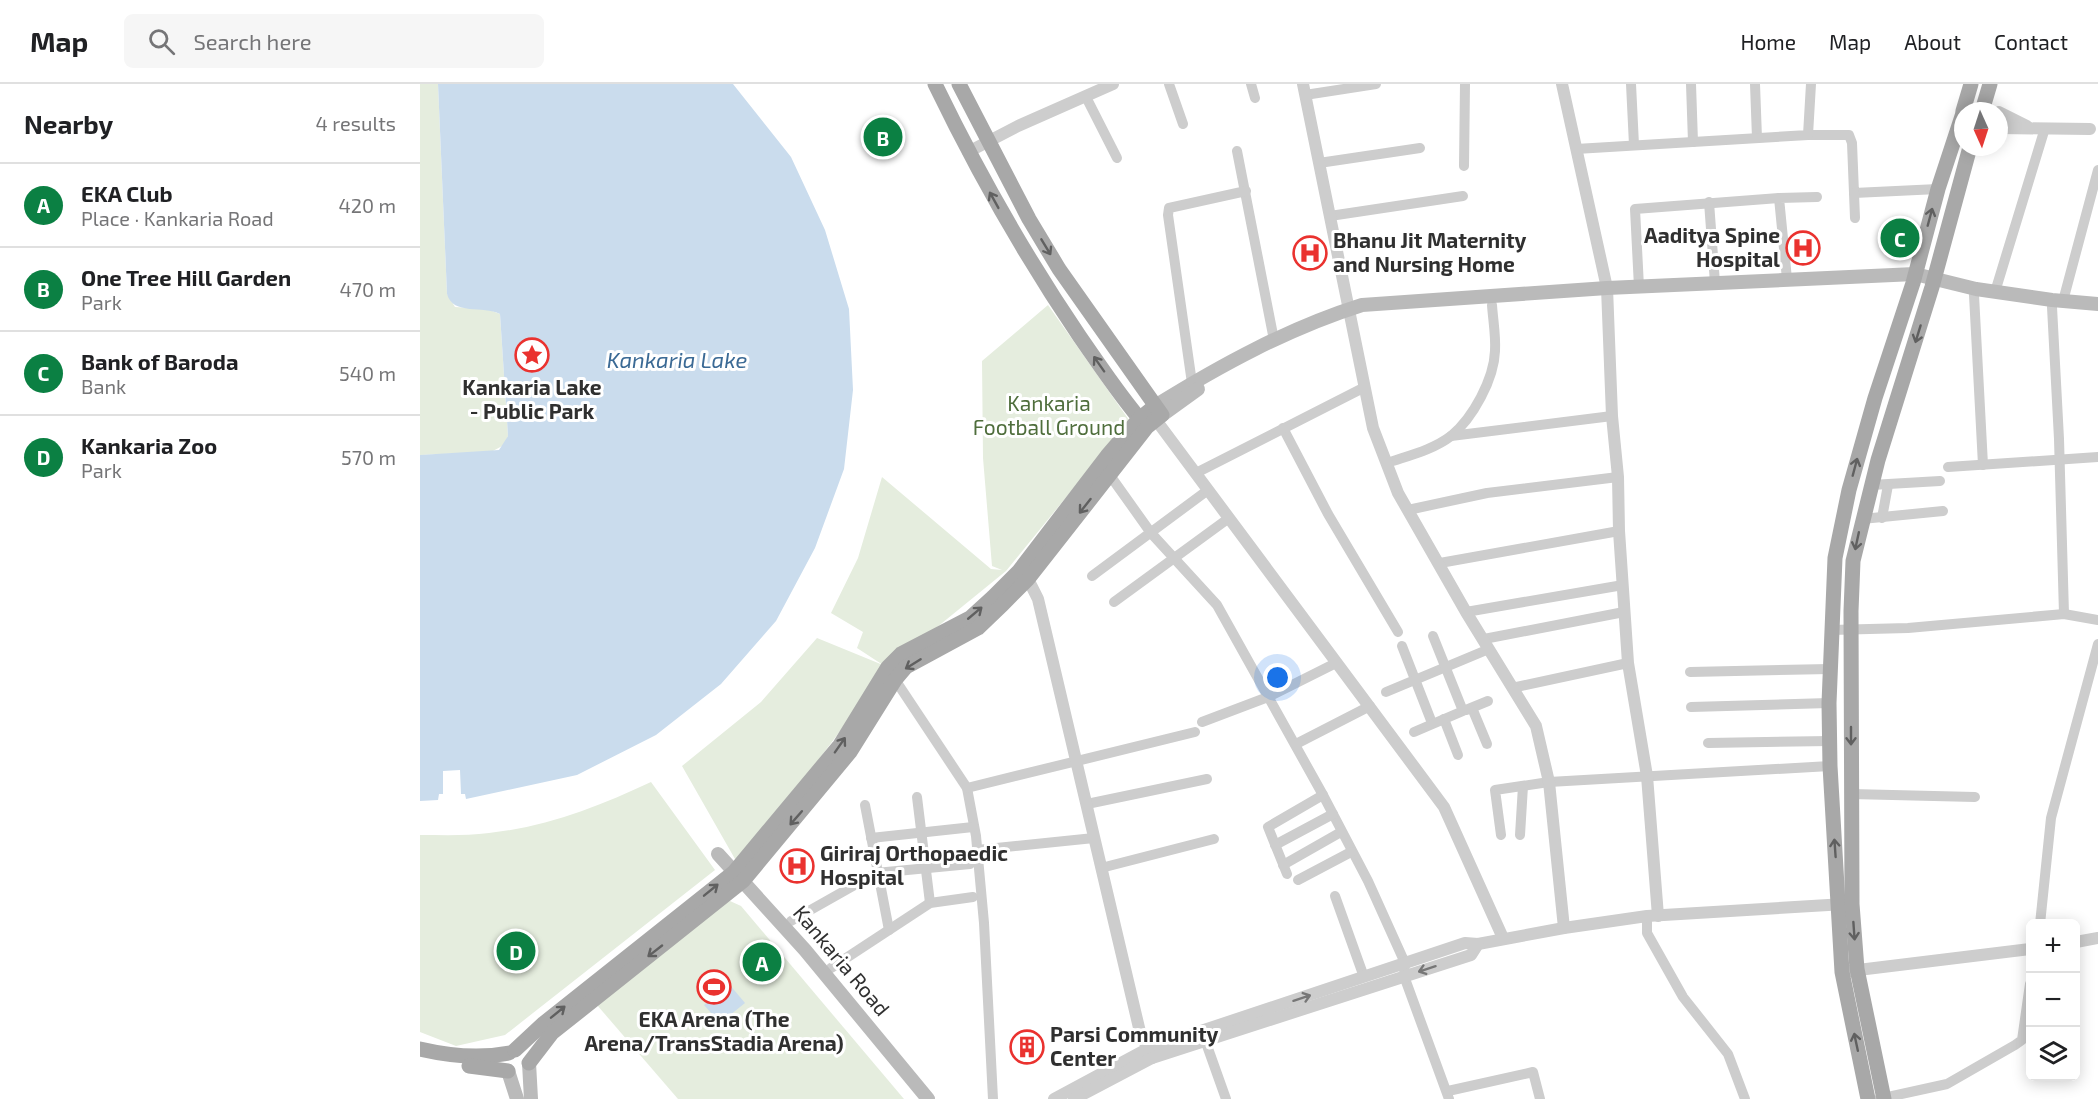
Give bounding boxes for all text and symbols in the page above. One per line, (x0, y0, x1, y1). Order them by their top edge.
search box (124, 14, 544, 68)
text: Map (30, 24, 88, 58)
icon: search (145, 25, 178, 58)
text: Search here (193, 28, 312, 54)
text: Home (1740, 29, 1796, 54)
text: Map (1829, 29, 1871, 54)
text: About (1904, 29, 1961, 54)
text: Contact (1994, 29, 2068, 54)
north arrow (1954, 102, 2008, 156)
text: Nearby (24, 108, 113, 139)
text: 4 results (316, 111, 396, 135)
pin: B (864, 115, 902, 160)
text: EKA Club (81, 180, 173, 206)
one-way arrow (987, 192, 999, 209)
text: A (37, 193, 50, 217)
text: 420 m (338, 193, 396, 217)
text: Place · Kankaria Road (81, 206, 274, 230)
one-way arrow (1925, 208, 1937, 227)
pin: C (1880, 216, 1920, 260)
place label: Aaditya Spine Hospital (1644, 222, 1780, 271)
place label: Bhanu Jit Maternity and Nursing Home (1333, 227, 1527, 276)
hospital icon: Aaditya Spine Hospital (1785, 230, 1821, 266)
hospital icon: Bhanu Jit Maternity and Nursing Home (1292, 235, 1328, 271)
one-way arrow (1040, 238, 1052, 255)
text: One Tree Hill Garden (81, 264, 291, 290)
text: B (37, 277, 50, 301)
text: 470 m (339, 277, 396, 301)
text: Park (81, 290, 122, 314)
one-way arrow (1912, 324, 1923, 343)
place icon: Kankaria Lake - Public Park (514, 337, 550, 373)
water label: Kankaria Lake (607, 346, 747, 372)
text: Bank of Baroda (81, 348, 238, 374)
one-way arrow (1093, 356, 1105, 372)
text: C (38, 361, 49, 385)
text: 540 m (339, 361, 396, 385)
text: Bank (81, 374, 126, 398)
place label: Kankaria Lake - Public Park (462, 374, 602, 423)
park label: Kankaria Football Ground (973, 390, 1125, 439)
text: Kankaria Zoo (81, 432, 217, 458)
text: D (37, 445, 50, 469)
text: 570 m (341, 445, 396, 469)
text: Park (81, 458, 122, 482)
one-way arrow (1850, 458, 1862, 477)
one-way arrow (1078, 498, 1091, 514)
one-way arrow (1851, 531, 1862, 551)
one-way arrow (967, 606, 983, 619)
one-way arrow (905, 658, 922, 670)
your location (1263, 663, 1292, 692)
one-way arrow (1845, 725, 1857, 745)
one-way arrow (834, 737, 846, 753)
one-way arrow (789, 810, 803, 825)
one-way arrow (1830, 839, 1841, 859)
place label: Giriraj Orthopaedic Hospital (820, 840, 1008, 889)
hospital icon: Giriraj Orthopaedic Hospital (779, 848, 815, 884)
one-way arrow (703, 884, 719, 897)
street label: Kankaria Road (789, 900, 896, 1020)
map controls (2026, 919, 2080, 1081)
button: + (2026, 919, 2080, 973)
one-way arrow (1849, 920, 1860, 940)
pin: D (496, 928, 536, 974)
pin: A (742, 940, 782, 984)
one-way arrow (647, 945, 663, 958)
one-way arrow (1418, 964, 1437, 975)
sports icon: EKA Arena (The Arena/TransStadia Arena) (696, 969, 732, 1005)
button: − (2026, 973, 2080, 1027)
one-way arrow (1292, 991, 1311, 1002)
one-way arrow (550, 1005, 566, 1018)
place label: EKA Arena (The Arena/TransStadia Arena) (584, 1006, 844, 1055)
place label: Parsi Community Center (1050, 1021, 1219, 1070)
button: layers (2026, 1027, 2080, 1081)
building icon: Parsi Community Center (1009, 1029, 1045, 1065)
one-way arrow (1850, 1032, 1861, 1052)

